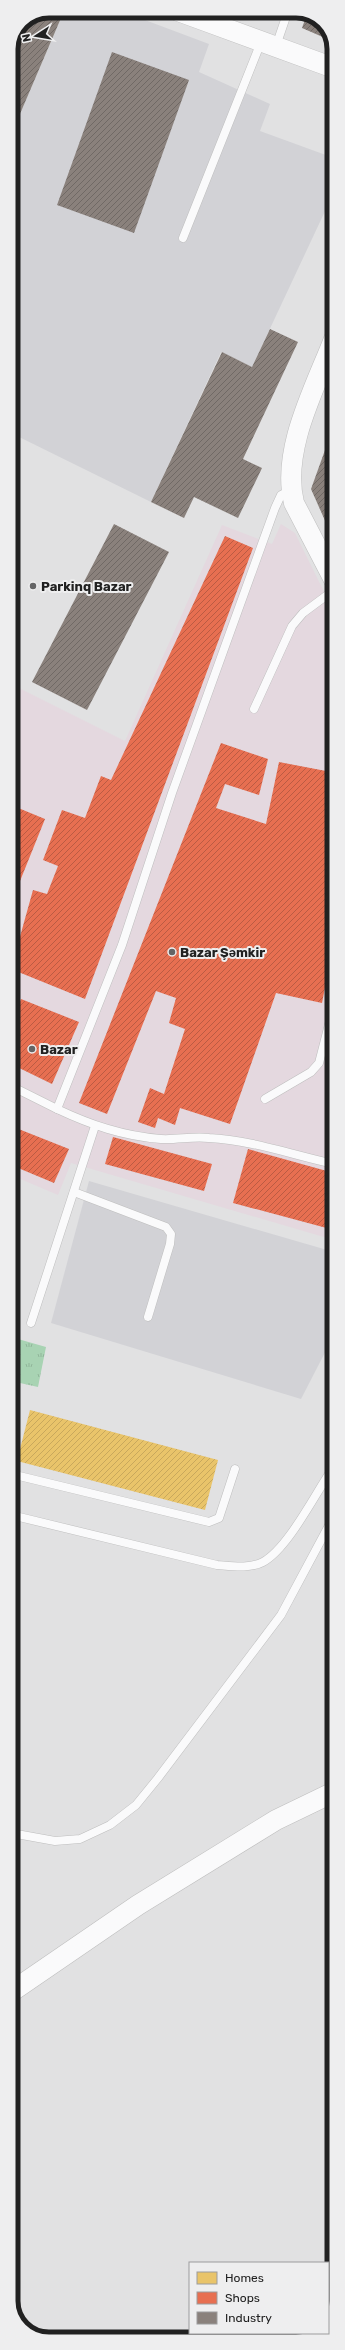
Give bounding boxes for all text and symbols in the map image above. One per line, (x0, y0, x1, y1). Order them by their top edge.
north arrow (16, 16, 56, 56)
text: N (20, 33, 34, 43)
place label: Parkinq Bazar (41, 579, 132, 594)
marker: Parkinq Bazar (28, 581, 38, 591)
place label: Bazar Şəmkir (180, 945, 265, 960)
marker: Bazar Şəmkir (167, 947, 177, 957)
place label: Bazar (40, 1042, 78, 1057)
marker: Bazar (27, 1044, 37, 1054)
legend (189, 2262, 329, 2334)
text: Homes (225, 2271, 264, 2285)
text: Shops (225, 2291, 260, 2305)
text: Industry (225, 2311, 272, 2325)

